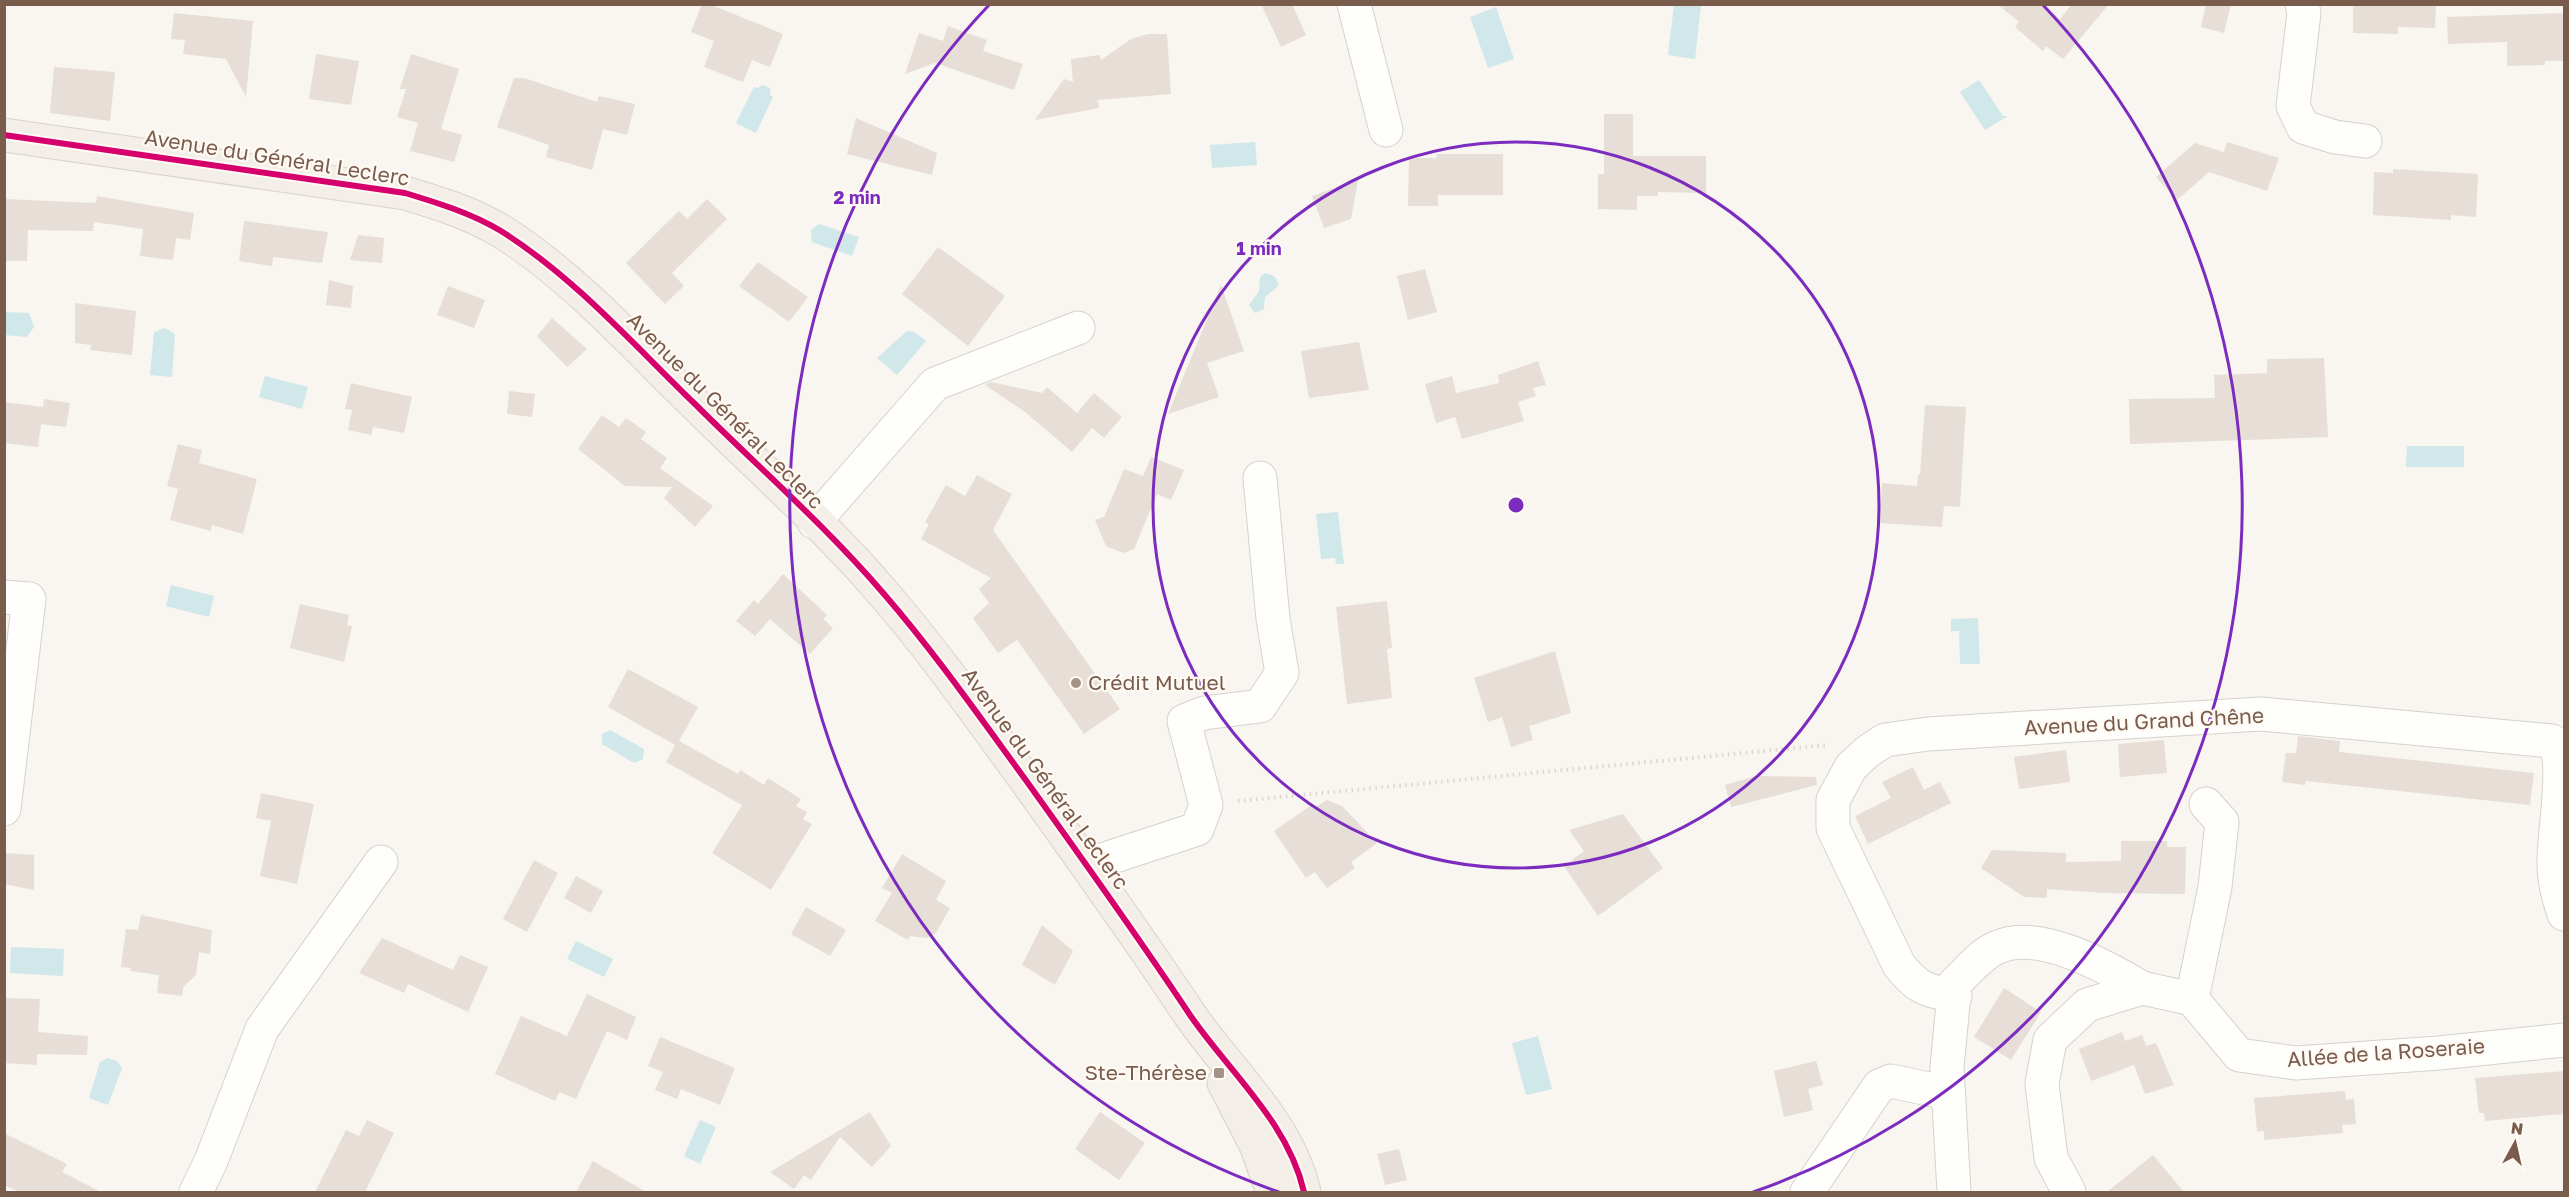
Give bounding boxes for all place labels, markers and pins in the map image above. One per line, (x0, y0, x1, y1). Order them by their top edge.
centre of rings (1506, 495, 1526, 515)
place label: Crédit Mutuel (1088, 669, 1225, 695)
marker: Crédit Mutuel (1069, 676, 1083, 690)
place label: Ste-Thérèse (1084, 1059, 1207, 1085)
marker: Ste-Thérèse (1212, 1066, 1226, 1080)

